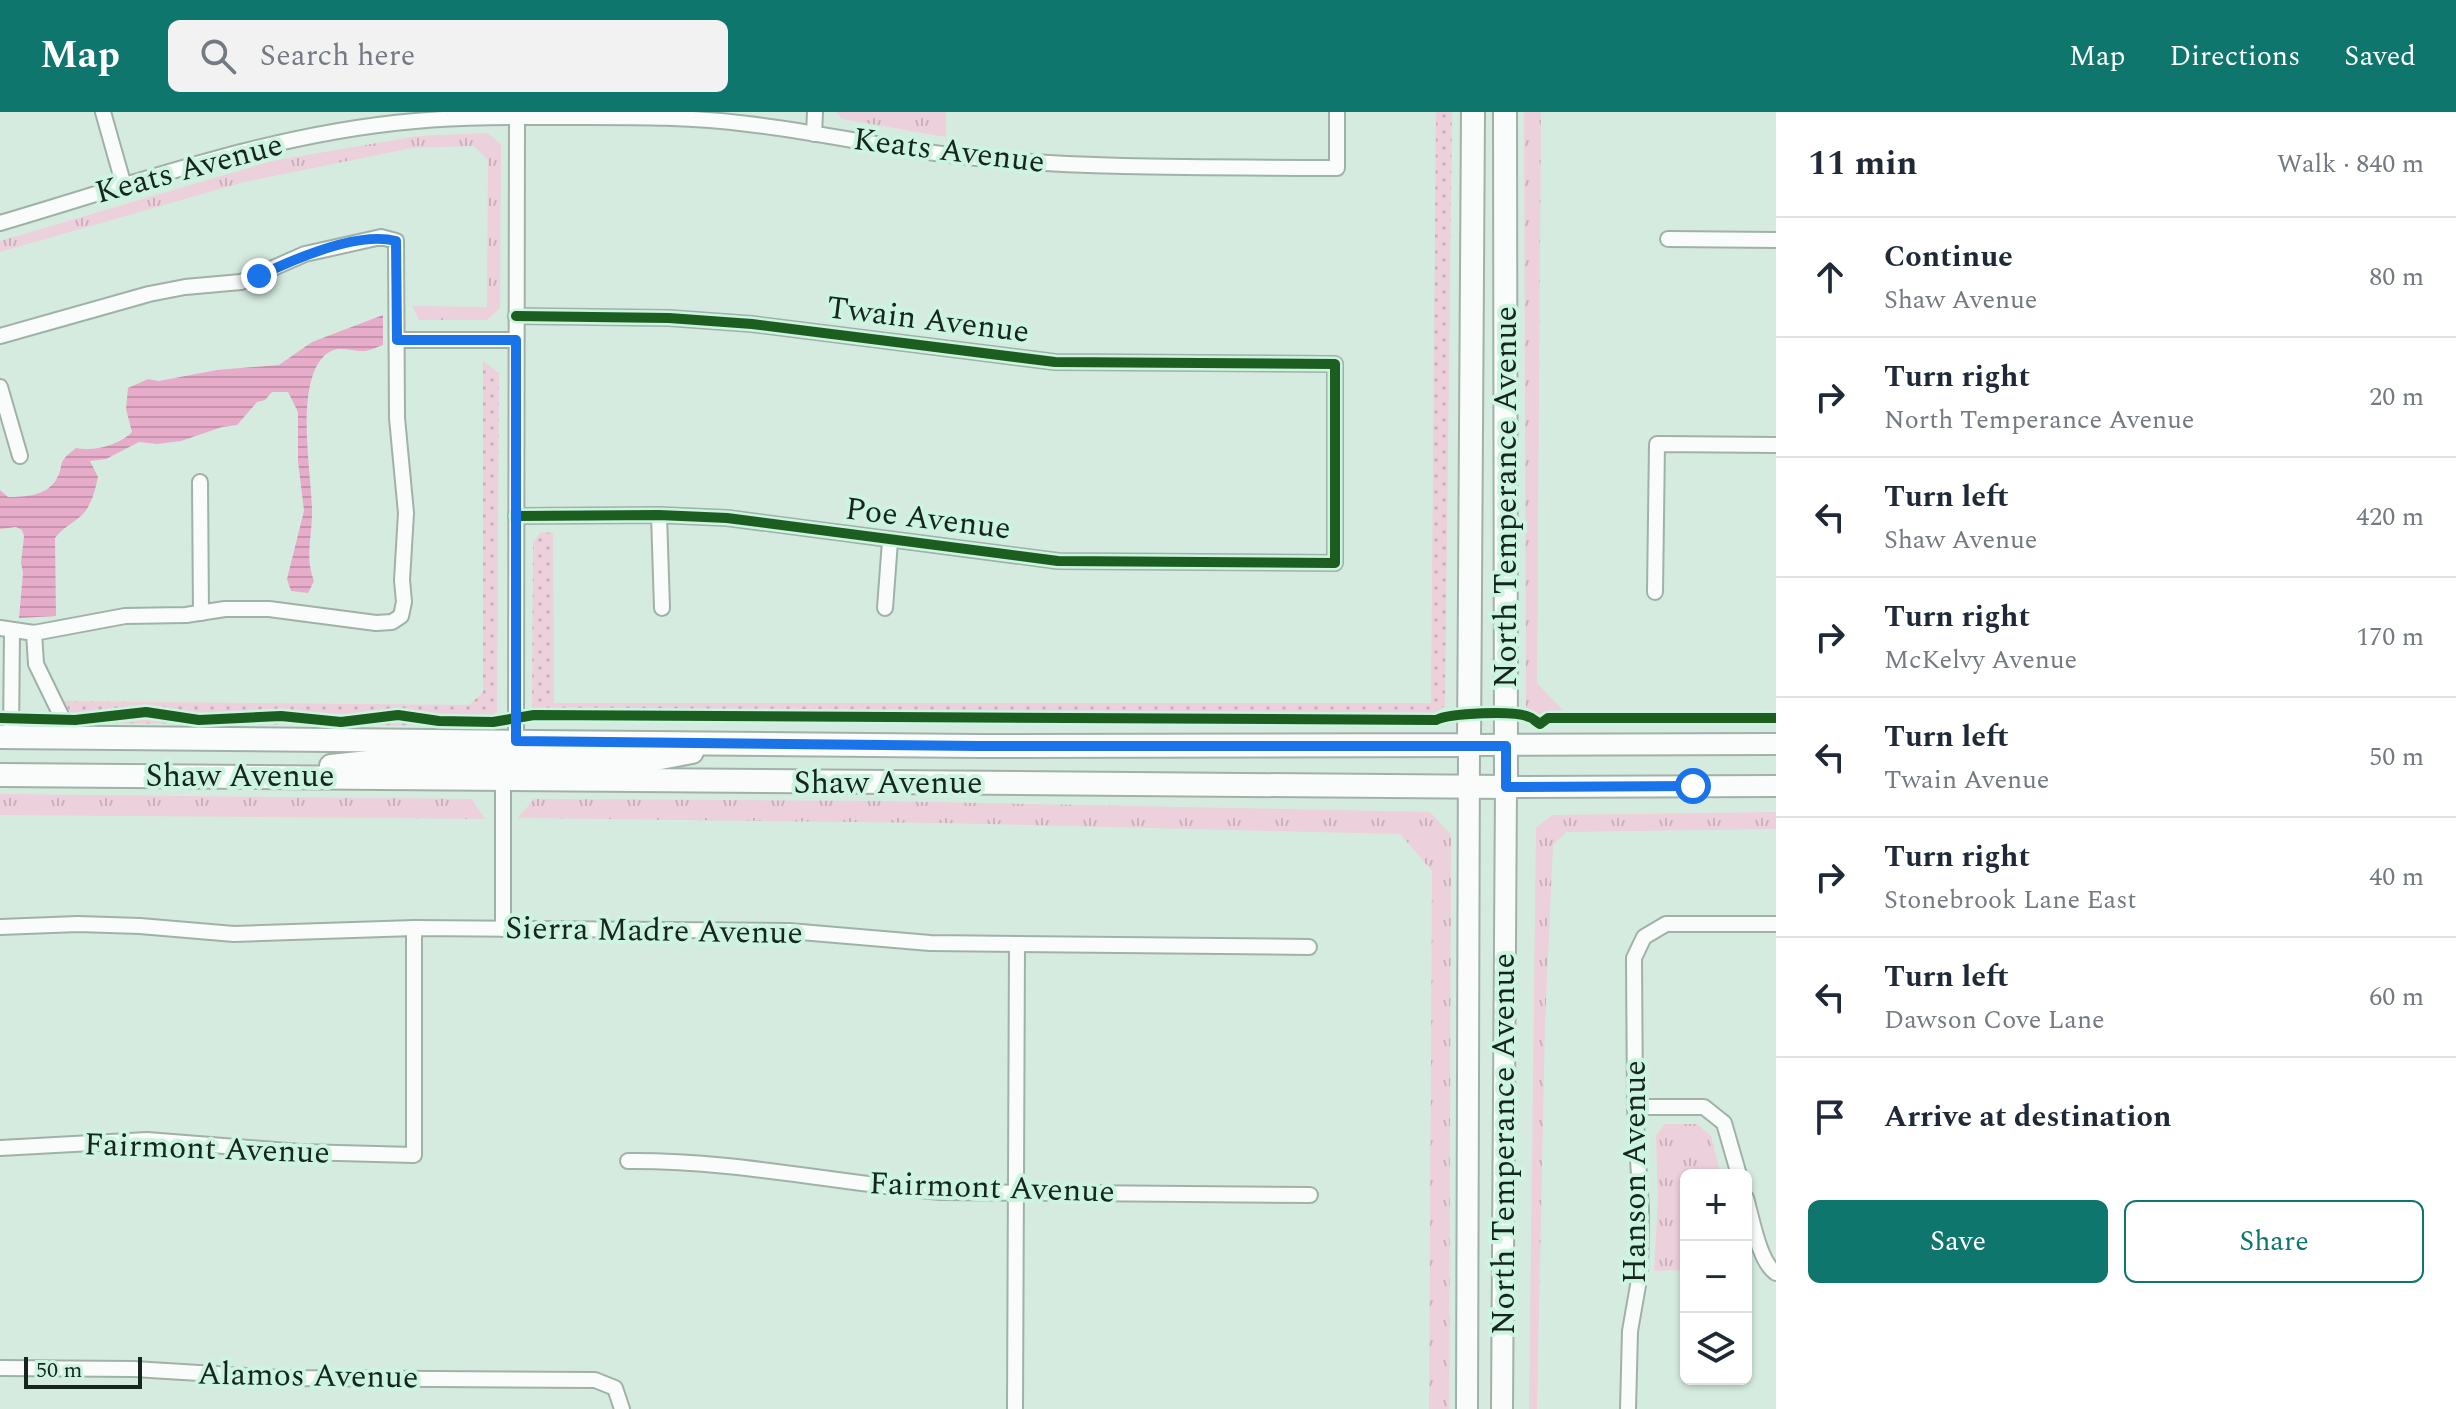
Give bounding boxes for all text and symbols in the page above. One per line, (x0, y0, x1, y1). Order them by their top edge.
search box (168, 20, 728, 92)
text: Map (40, 27, 120, 85)
text: Search here (260, 33, 415, 79)
icon: search (196, 34, 240, 78)
text: Map (2069, 35, 2126, 78)
text: Directions (2170, 35, 2300, 78)
text: Saved (2344, 35, 2416, 78)
street label: Keats Avenue (851, 115, 1047, 187)
street label: Keats Avenue (90, 120, 288, 218)
text: 11 min (1808, 138, 1918, 190)
text: Walk · 840 m (2277, 144, 2424, 184)
text: Continue (1884, 234, 2013, 280)
icon: ahead (1808, 255, 1852, 299)
text: 80 m (2369, 257, 2424, 297)
route end (241, 258, 277, 294)
text: Shaw Avenue (1884, 280, 2037, 320)
street label: Twain Avenue (824, 283, 1032, 357)
street label: North Temperance Avenue (1482, 306, 1531, 688)
text: Turn right (1884, 354, 2030, 400)
icon: right (1808, 375, 1852, 419)
text: 20 m (2369, 377, 2424, 417)
text: North Temperance Avenue (1884, 400, 2194, 440)
text: Turn left (1884, 474, 2009, 520)
street label: Poe Avenue (842, 485, 1014, 553)
icon: left (1808, 495, 1852, 539)
text: 420 m (2356, 497, 2424, 537)
text: Shaw Avenue (1884, 520, 2037, 560)
text: Turn right (1884, 594, 2030, 640)
icon: right (1808, 615, 1852, 659)
text: 170 m (2356, 617, 2424, 657)
text: McKelvy Avenue (1884, 640, 2077, 680)
text: Turn left (1884, 714, 2009, 760)
icon: left (1808, 735, 1852, 779)
text: 50 m (2369, 737, 2424, 777)
street label: Shaw Avenue (146, 752, 334, 801)
street label: Shaw Avenue (794, 759, 982, 808)
text: Twain Avenue (1884, 760, 2049, 800)
route start (1675, 768, 1711, 804)
text: Turn right (1884, 834, 2030, 880)
icon: right (1808, 855, 1852, 899)
text: 40 m (2369, 857, 2424, 897)
text: Stonebrook Lane East (1884, 880, 2136, 920)
street label: Sierra Madre Avenue (505, 904, 803, 958)
street label: North Temperance Avenue (1480, 953, 1529, 1335)
text: Turn left (1884, 954, 2009, 1000)
icon: left (1808, 975, 1852, 1019)
text: 60 m (2369, 977, 2424, 1017)
text: Dawson Cove Lane (1884, 1000, 2105, 1040)
street label: Hanson Avenue (1611, 1060, 1660, 1284)
text: Arrive at destination (1884, 1094, 2171, 1140)
icon: arrive (1808, 1095, 1852, 1139)
street label: Fairmont Avenue (83, 1120, 331, 1178)
street label: Fairmont Avenue (868, 1159, 1116, 1217)
map controls (1680, 1169, 1752, 1385)
button: + (1680, 1169, 1752, 1241)
button: Save (1808, 1200, 2108, 1283)
button: Share (2124, 1200, 2424, 1283)
button: − (1680, 1241, 1752, 1313)
button: layers (1680, 1313, 1752, 1385)
street label: Alamos Avenue (197, 1350, 419, 1402)
scale bar (24, 1353, 142, 1389)
text: 50 m (36, 1354, 82, 1387)

